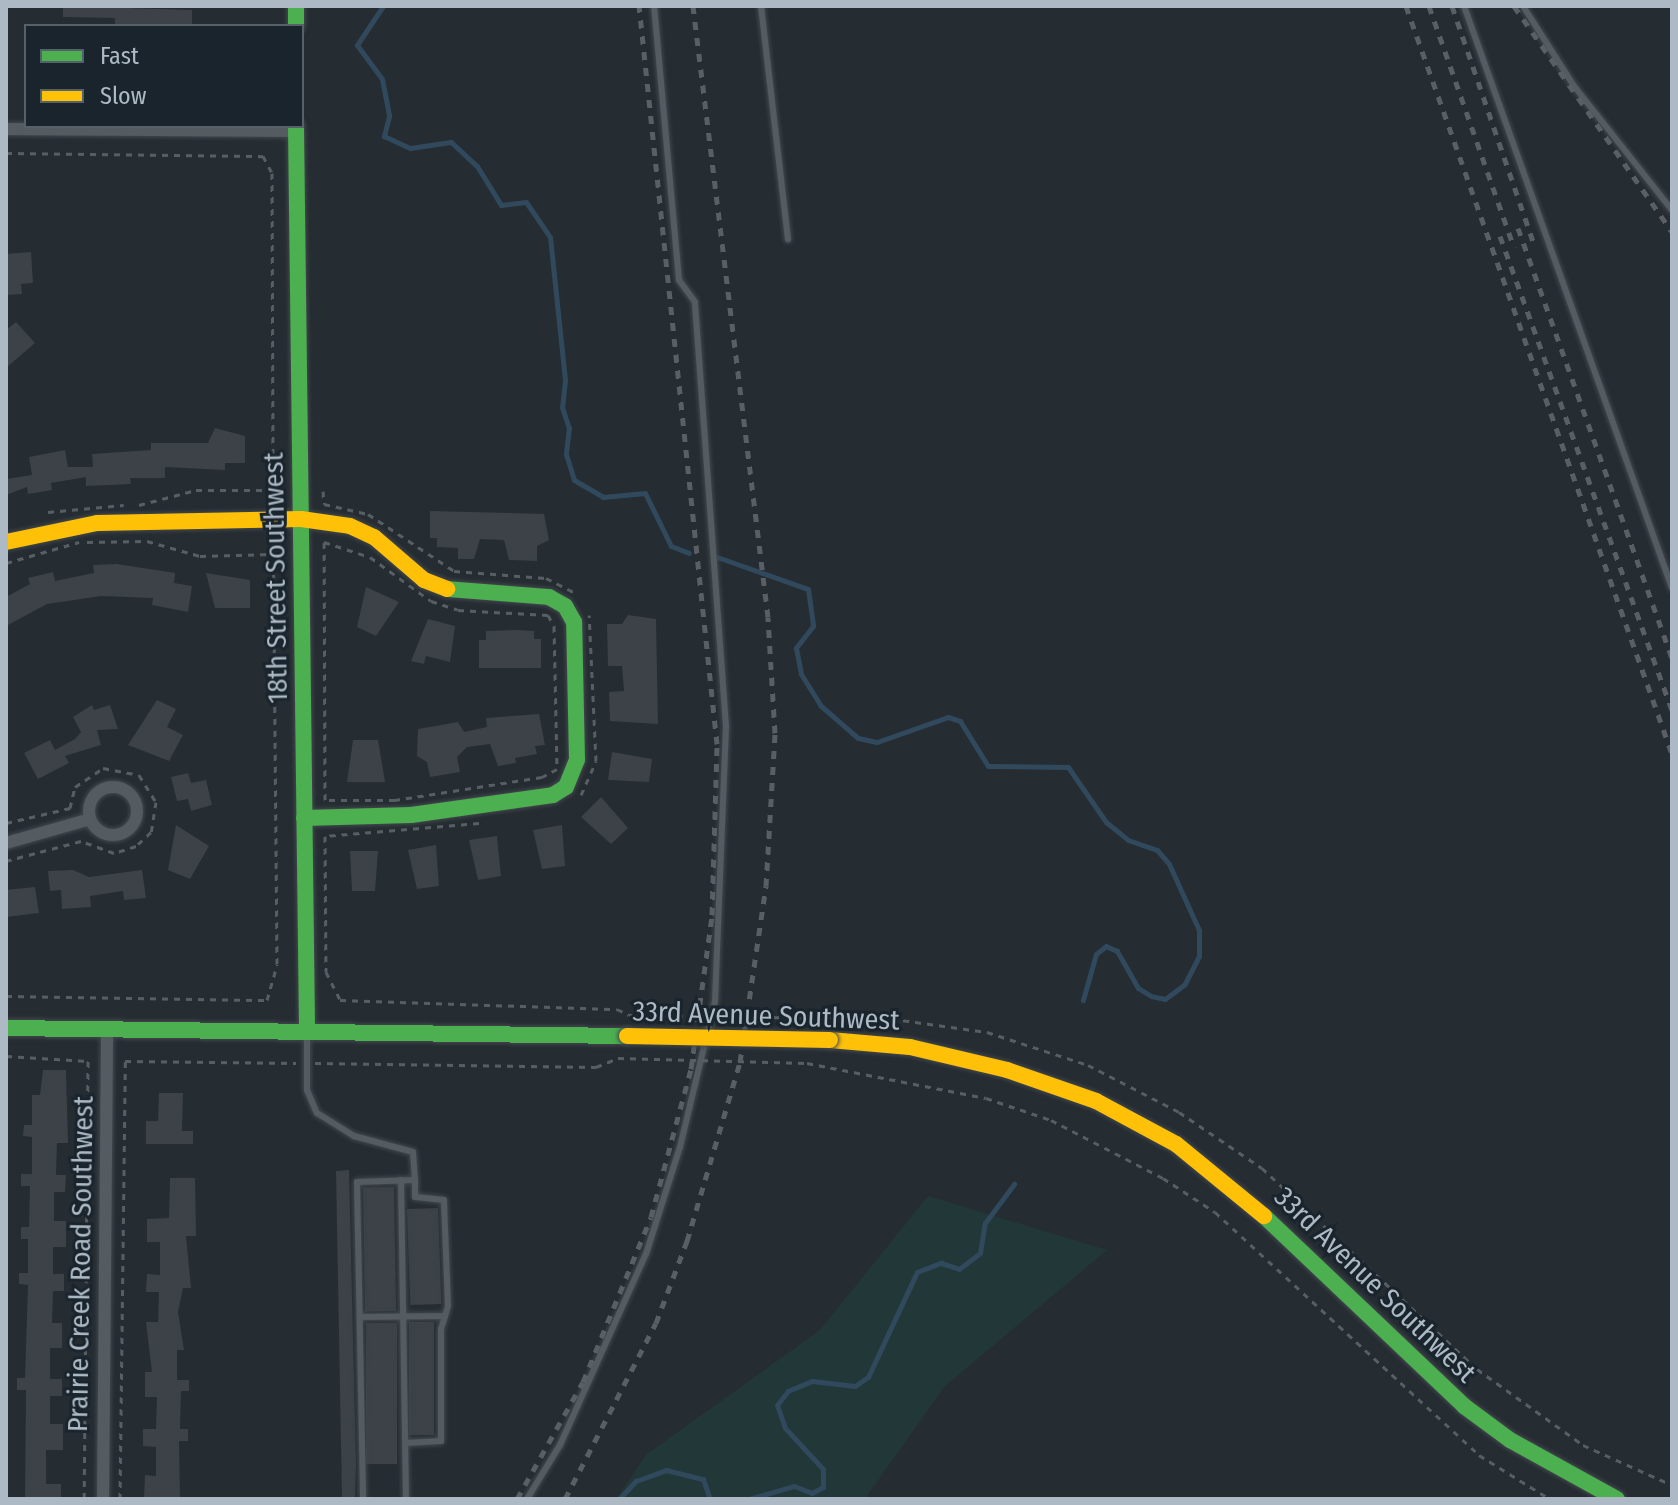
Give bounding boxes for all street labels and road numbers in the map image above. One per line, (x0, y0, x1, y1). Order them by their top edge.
street label: 18th Street Southwest (257, 452, 295, 704)
street label: 33rd Avenue Southwest (632, 995, 900, 1037)
street label: Prairie Creek Road Southwest (61, 1096, 101, 1432)
street label: 33rd Avenue Southwest (1267, 1180, 1483, 1390)

